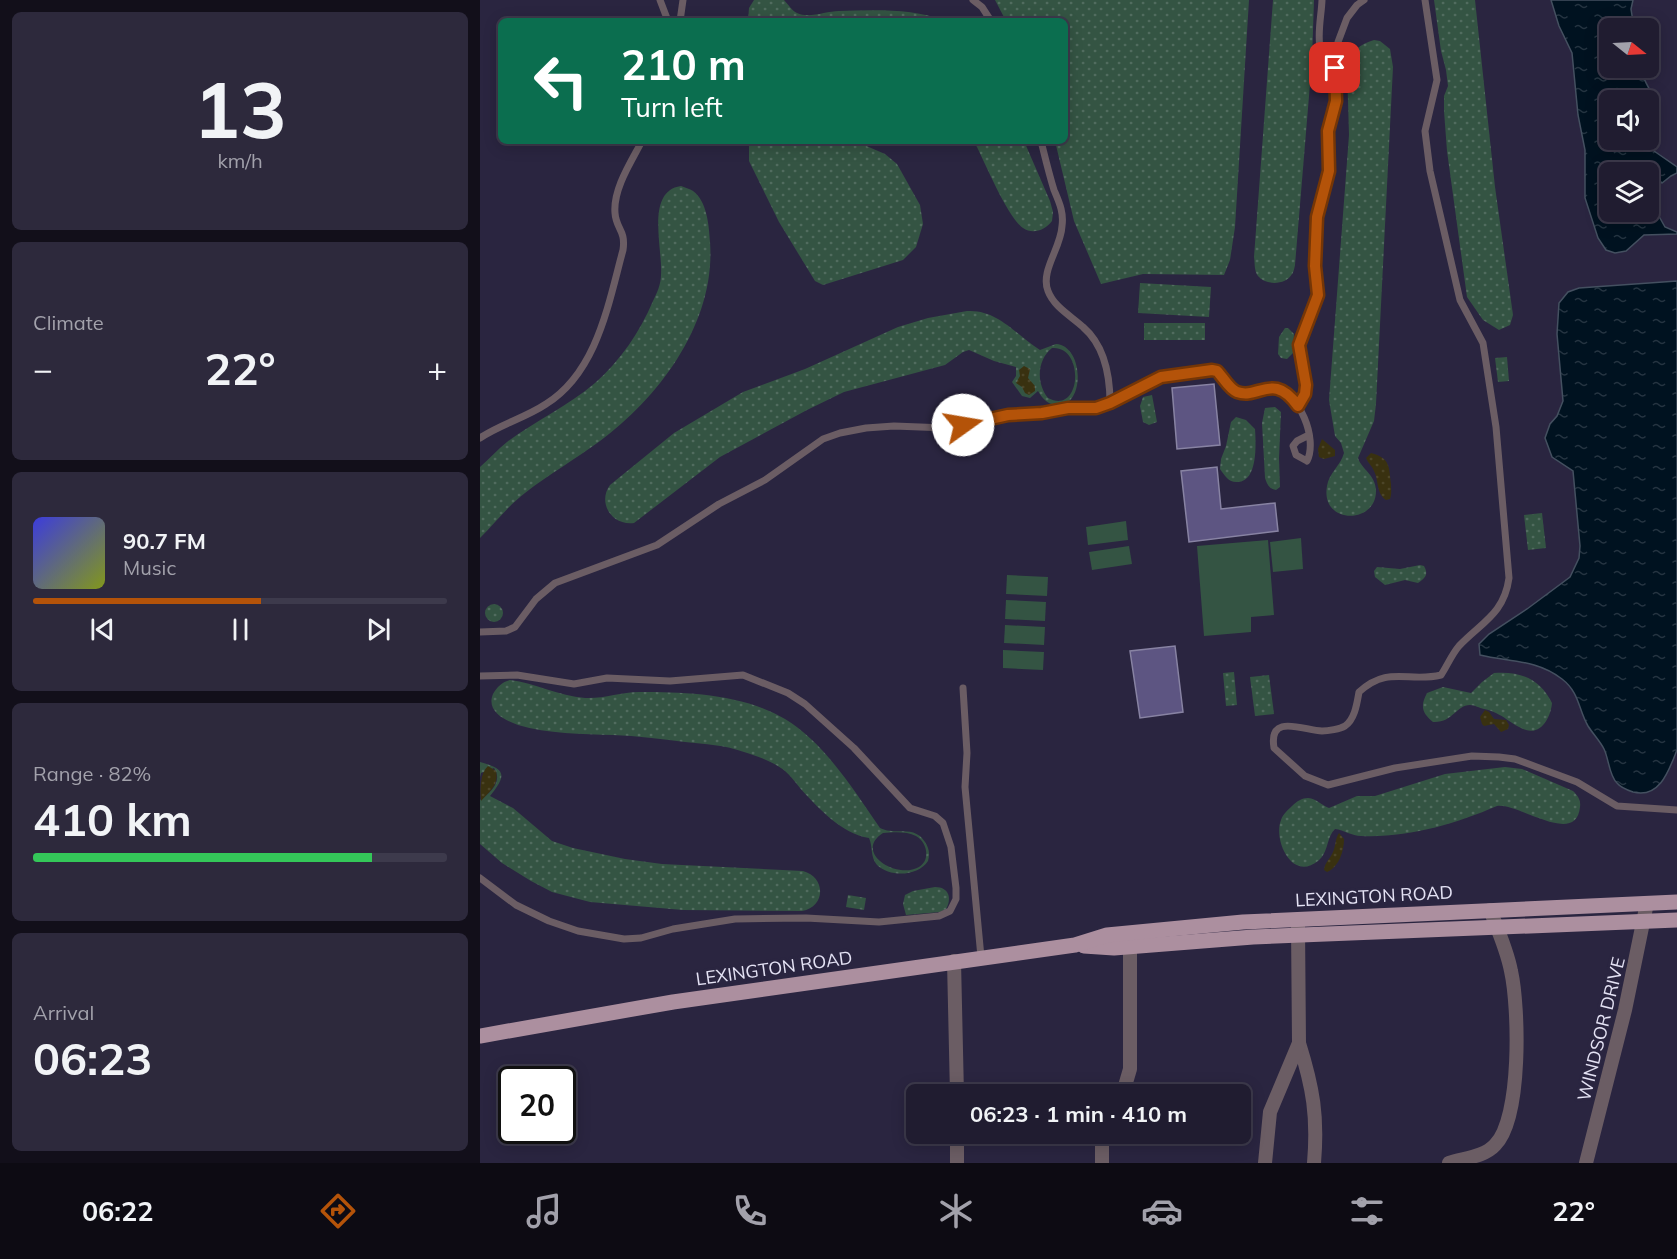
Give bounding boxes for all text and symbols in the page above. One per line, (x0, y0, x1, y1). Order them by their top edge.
north arrow (1599, 18, 1659, 78)
map controls (1599, 18, 1659, 222)
text: 210 m (621, 38, 746, 91)
icon: left (522, 42, 600, 120)
pin (1309, 42, 1360, 93)
icon: arrive (1318, 51, 1351, 84)
text: 13 (193, 60, 287, 158)
text: Turn left (621, 90, 723, 124)
button: sound (1599, 90, 1659, 150)
text: km/h (217, 148, 263, 173)
button: layers (1599, 162, 1659, 222)
text: Climate (33, 310, 104, 335)
text: 22° (204, 340, 276, 396)
text: − (33, 348, 53, 389)
text: + (427, 348, 447, 389)
position arrow (931, 393, 995, 457)
text: 90.7 FM (123, 527, 206, 555)
text: Music (123, 555, 176, 580)
icon: previous (86, 613, 119, 646)
icon: pause (224, 613, 257, 646)
icon: next (362, 613, 395, 646)
text: Range · 82% (33, 761, 151, 786)
text: 410 km (33, 791, 192, 847)
street label: LEXINGTON ROAD (1295, 880, 1453, 912)
street label: LEXINGTON ROAD (694, 946, 854, 990)
street label: WINDSOR DRIVE (1572, 955, 1630, 1103)
text: Arrival (33, 1000, 94, 1025)
text: 06:23 (33, 1030, 152, 1086)
speed limit sign: 20 (498, 1066, 576, 1144)
text: 06:23 · 1 min · 410 m (970, 1100, 1187, 1128)
icon: directions (317, 1190, 359, 1232)
icon: music (523, 1190, 565, 1232)
icon: phone (729, 1190, 771, 1232)
icon: climate (935, 1190, 977, 1232)
icon: car (1141, 1190, 1183, 1232)
icon: filters (1346, 1190, 1388, 1232)
text: 06:22 (82, 1194, 153, 1228)
text: 22° (1552, 1194, 1595, 1228)

